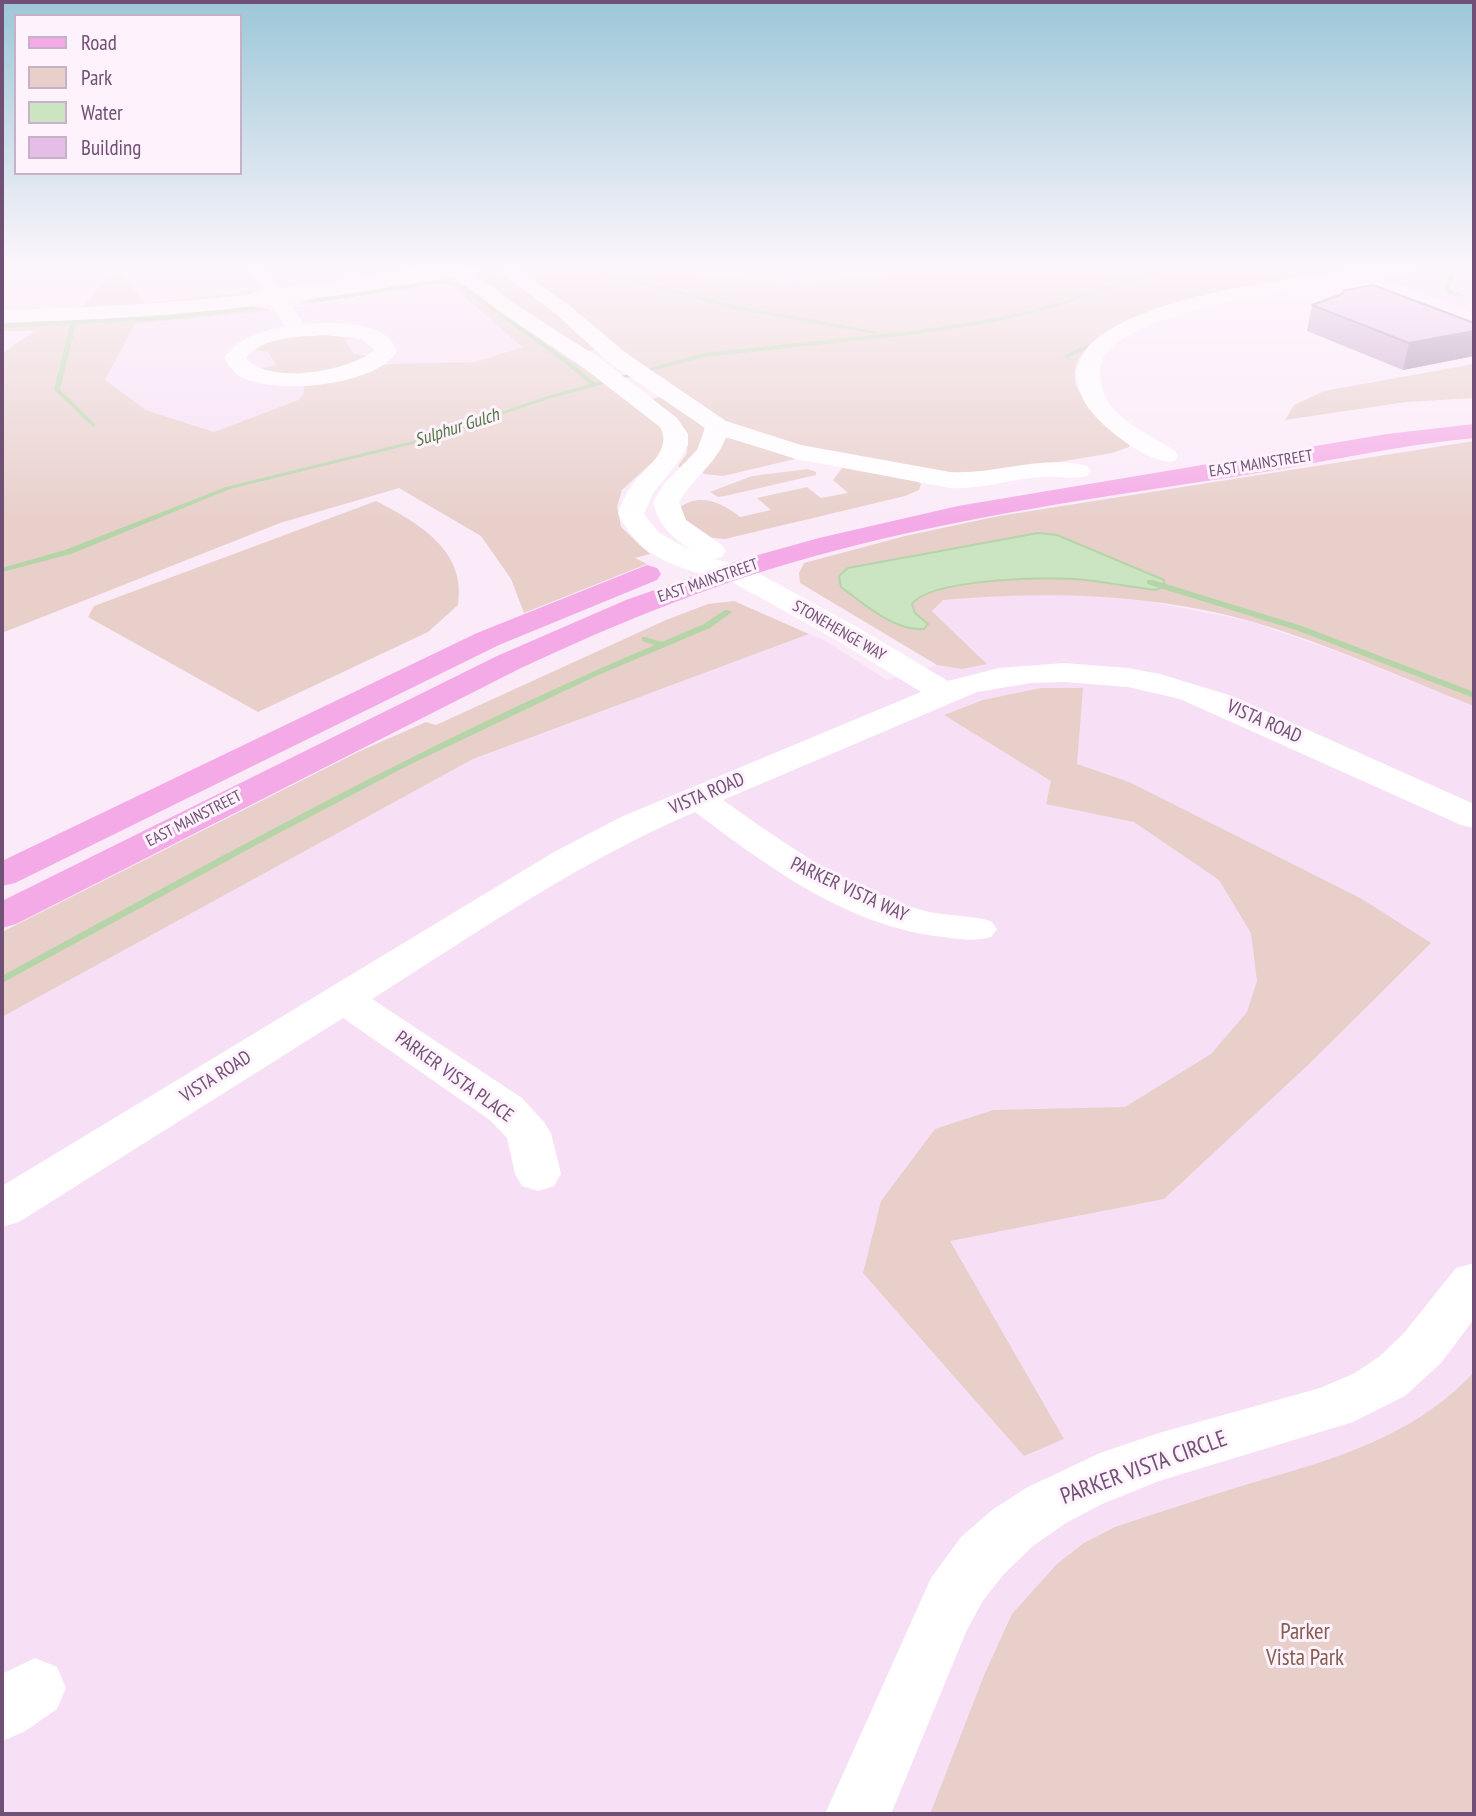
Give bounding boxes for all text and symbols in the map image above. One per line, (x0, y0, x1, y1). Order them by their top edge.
legend (14, 14, 242, 175)
text: Road (81, 29, 117, 56)
text: Park (81, 64, 112, 91)
text: Water (81, 99, 123, 126)
text: Building (81, 134, 141, 161)
water label: Sulphur Gulch (412, 404, 502, 452)
street label: EAST MAINSTREET (1208, 446, 1314, 482)
street label: EAST MAINSTREET (655, 555, 761, 607)
street label: STONEHENGE WAY (789, 597, 889, 665)
street label: VISTA ROAD (1223, 695, 1305, 749)
street label: VISTA ROAD (666, 768, 748, 820)
street label: EAST MAINSTREET (143, 787, 245, 851)
street label: PARKER VISTA WAY (787, 853, 911, 927)
street label: PARKER VISTA PLACE (391, 1027, 517, 1127)
street label: VISTA ROAD (176, 1046, 256, 1108)
street label: PARKER VISTA CIRCLE (1057, 1425, 1231, 1511)
park label: Parker Vista Park (1266, 1618, 1344, 1672)

